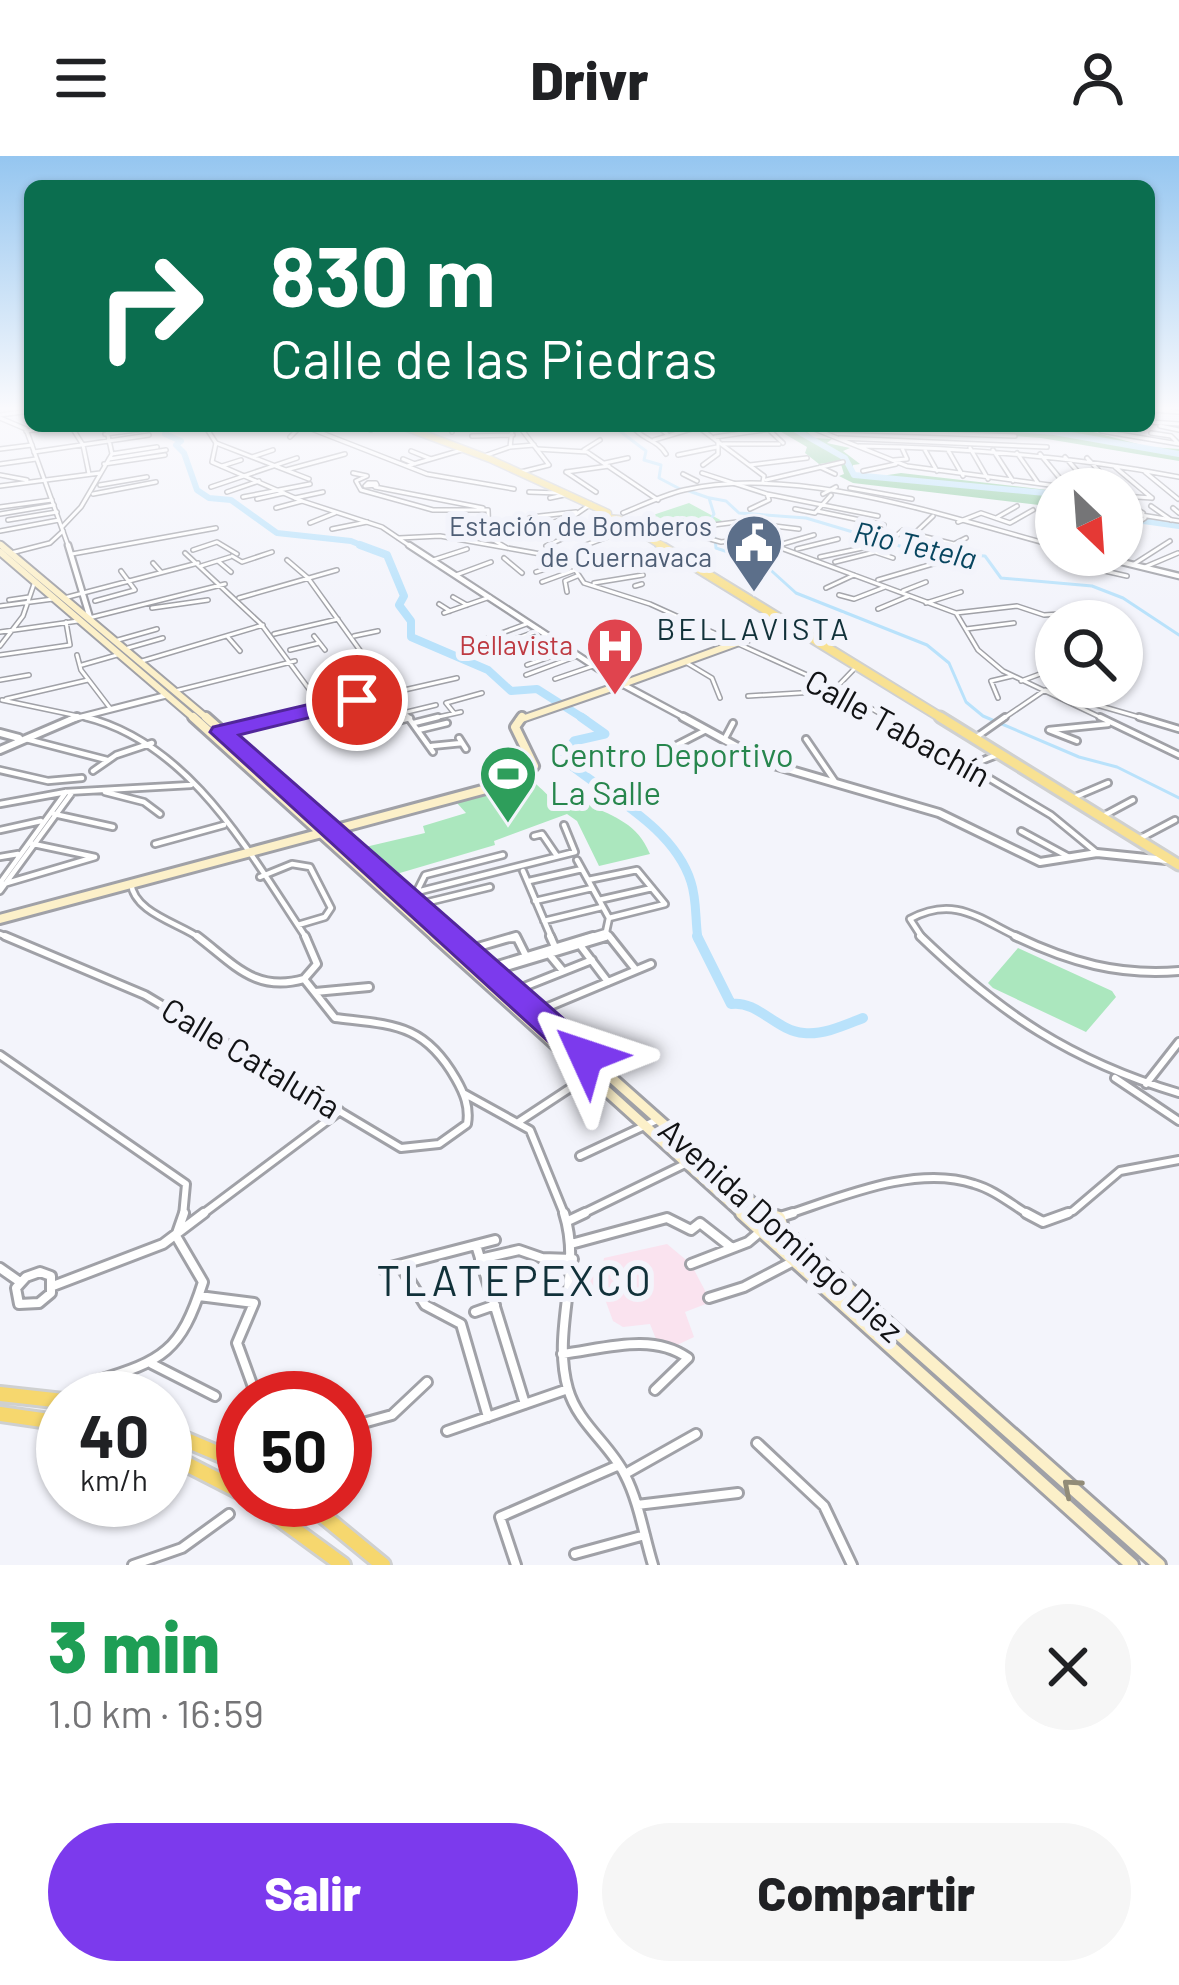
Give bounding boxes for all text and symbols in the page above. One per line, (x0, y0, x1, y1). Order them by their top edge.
icon: menu (48, 45, 114, 111)
icon: person (1065, 45, 1131, 111)
text: Drivr (530, 46, 649, 111)
text: 830 m (270, 223, 496, 324)
icon: right (72, 228, 228, 384)
text: Calle de las Piedras (270, 325, 717, 390)
north arrow (1035, 468, 1143, 576)
map controls (1035, 468, 1143, 708)
place label: Estación de Bomberos de Cuernavaca (449, 509, 712, 572)
public building icon: Estación de Bomberos de Cuernavaca (723, 512, 785, 594)
water label: Rio Tetela (851, 512, 980, 576)
button: search (1035, 600, 1143, 708)
district label: BELLAVISTA (657, 610, 852, 646)
hospital icon: Bellavista (584, 615, 646, 697)
place label: Bellavista (459, 628, 573, 660)
pin (306, 649, 408, 751)
street label: Calle Tabachín (799, 660, 998, 795)
icon: arrive (324, 667, 390, 733)
place label: Centro Deportivo La Salle (550, 734, 794, 812)
sports icon: Centro Deportivo La Salle (477, 743, 539, 825)
street label: Calle Cataluña (155, 988, 348, 1126)
position arrow (523, 993, 649, 1119)
street label: Avenida Domingo Diez (651, 1109, 912, 1349)
district label: TLATEPEXCO (376, 1254, 654, 1304)
speed limit sign: 50 (216, 1371, 372, 1527)
text: 40 (79, 1398, 149, 1470)
text: km/h (80, 1461, 148, 1497)
one-way arrow (1063, 1480, 1085, 1502)
text: 3 min (48, 1601, 220, 1687)
button: close (1005, 1604, 1131, 1730)
text: 1.0 km · 16:59 (48, 1689, 264, 1736)
button: Salir (48, 1823, 578, 1961)
button: Compartir (602, 1823, 1131, 1961)

